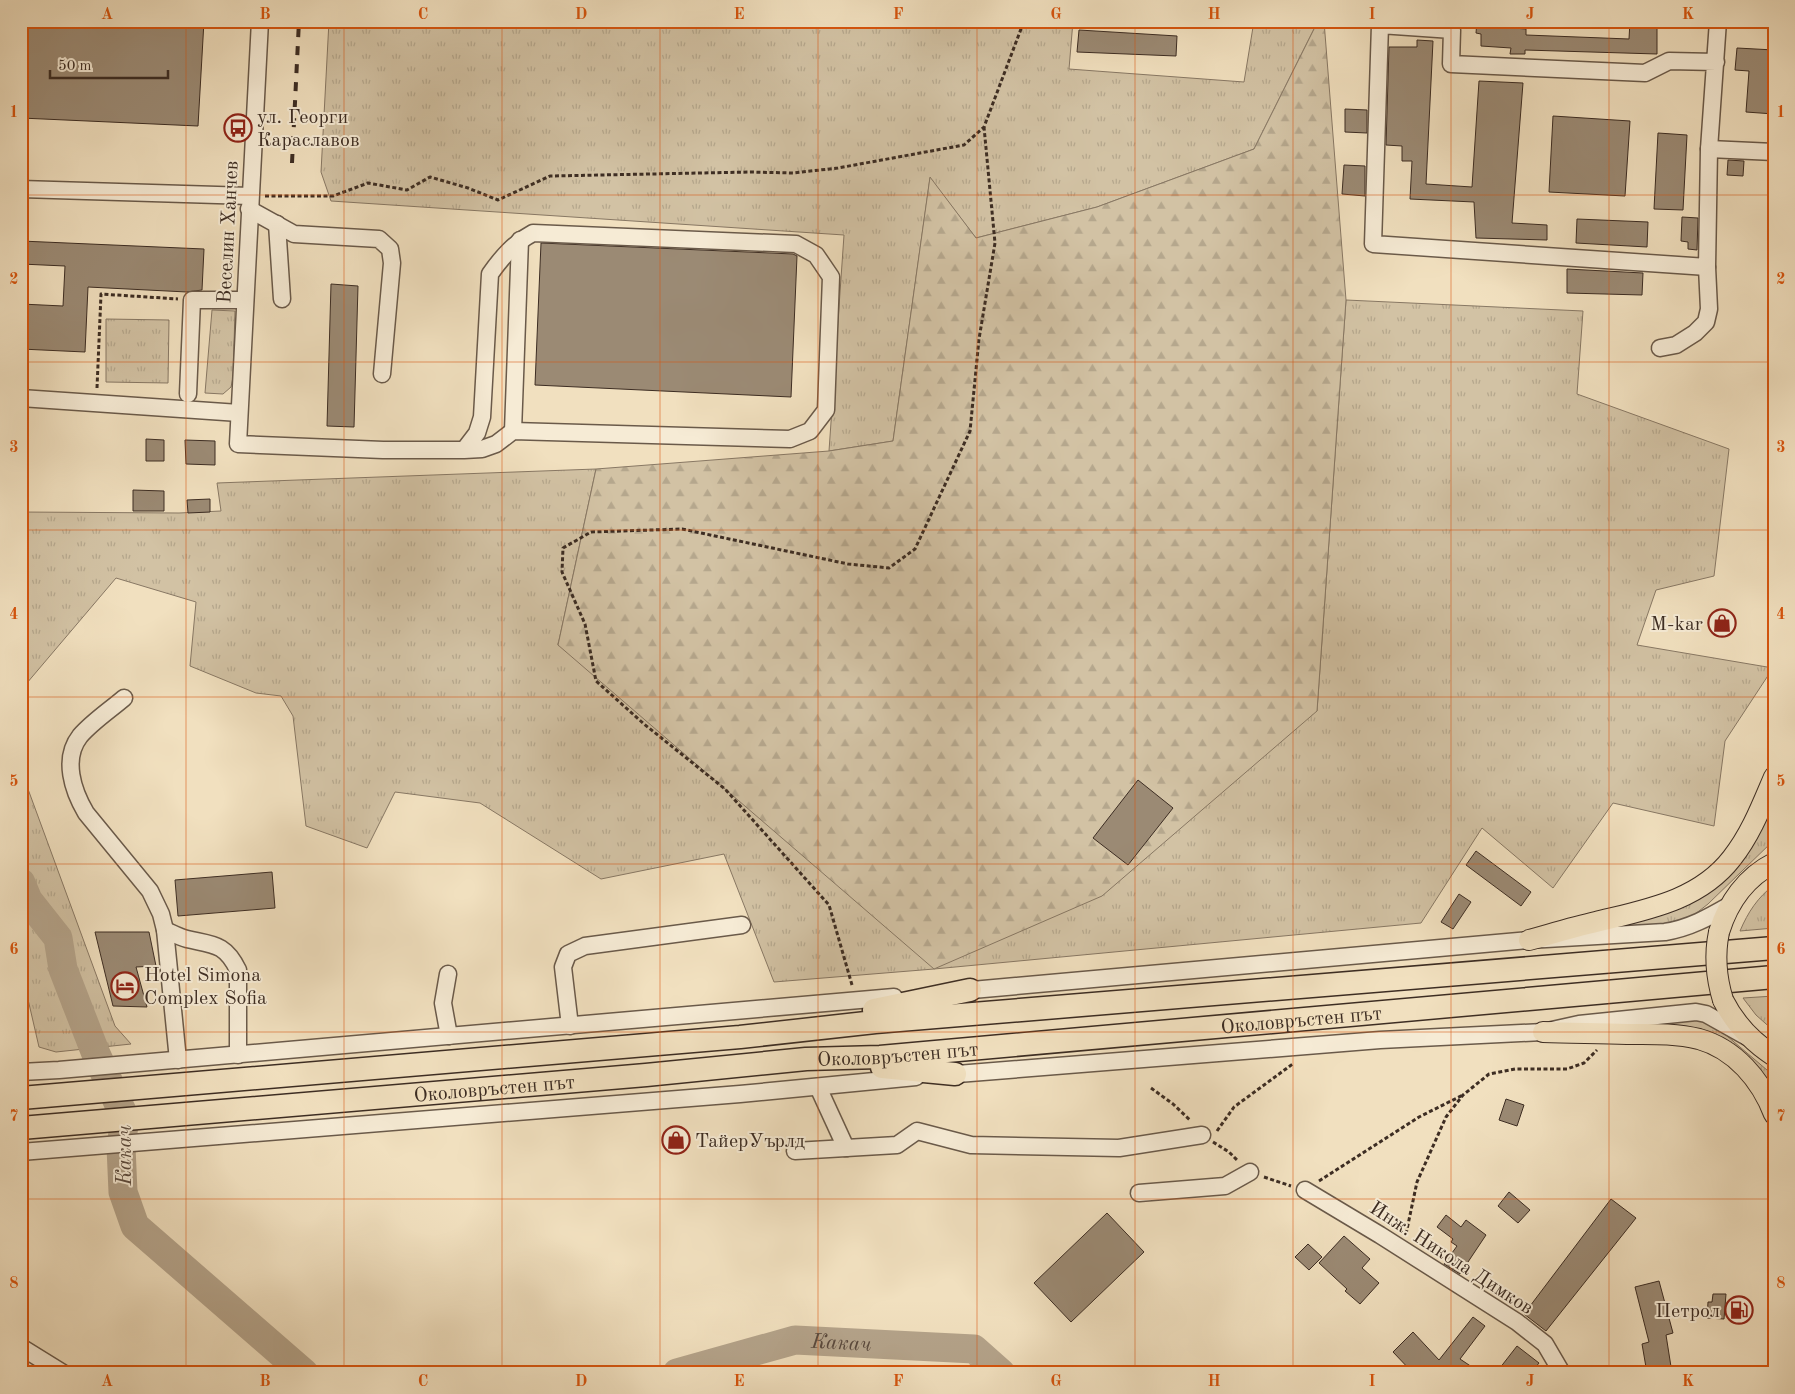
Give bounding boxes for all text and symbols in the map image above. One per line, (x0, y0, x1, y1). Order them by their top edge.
text: A (101, 7, 113, 23)
text: B (259, 7, 271, 23)
text: C (418, 7, 428, 23)
text: D (575, 7, 587, 23)
text: E (733, 7, 745, 23)
text: F (893, 7, 904, 23)
text: G (1050, 7, 1062, 23)
text: H (1207, 7, 1221, 23)
text: I (1368, 7, 1376, 23)
text: J (1526, 7, 1535, 23)
text: K (1682, 7, 1694, 23)
scale bar (50, 48, 168, 80)
text: 50 m (58, 59, 92, 74)
text: 1 (9, 105, 19, 121)
text: 1 (1776, 105, 1786, 121)
place label: ул. Георги Караславов (257, 108, 359, 151)
bus stop icon: ул. Георги Караславов (223, 113, 253, 143)
street label: Веселин Ханчев (215, 160, 243, 304)
text: 2 (9, 272, 19, 288)
text: 2 (1776, 272, 1786, 288)
text: 3 (9, 440, 19, 456)
text: 3 (1776, 440, 1786, 456)
text: 4 (9, 607, 19, 623)
text: 4 (1776, 607, 1786, 623)
shop icon: M-kar (1707, 608, 1737, 638)
place label: M-kar (1650, 615, 1703, 635)
text: 5 (9, 774, 19, 790)
text: 5 (1776, 774, 1786, 790)
text: 6 (9, 942, 19, 958)
text: 6 (1776, 942, 1786, 958)
place label: Hotel Simona Complex Sofia (144, 966, 267, 1009)
hotel icon: Hotel Simona Complex Sofia (110, 971, 140, 1001)
street label: Околовръстен път (1220, 1004, 1383, 1038)
street label: Околовръстен път (817, 1040, 979, 1071)
street label: Околовръстен път (413, 1073, 576, 1107)
text: 7 (9, 1109, 19, 1125)
text: 7 (1776, 1109, 1786, 1125)
water label: Какач (115, 1124, 136, 1186)
shop icon: ТайерУърлд (661, 1125, 691, 1155)
place label: ТайерУърлд (695, 1132, 805, 1152)
street label: Инж. Никола Димков (1366, 1198, 1536, 1319)
text: 8 (9, 1276, 19, 1292)
text: 8 (1776, 1276, 1786, 1292)
fuel station icon: Петрол (1724, 1295, 1754, 1325)
place label: Петрол (1655, 1302, 1720, 1322)
water label: Какач (810, 1332, 872, 1356)
text: A (101, 1374, 113, 1390)
text: B (259, 1374, 271, 1390)
text: C (418, 1374, 428, 1390)
text: D (575, 1374, 587, 1390)
text: E (733, 1374, 745, 1390)
text: F (893, 1374, 904, 1390)
text: G (1050, 1374, 1062, 1390)
text: H (1207, 1374, 1221, 1390)
text: I (1368, 1374, 1376, 1390)
text: J (1526, 1374, 1535, 1390)
text: K (1682, 1374, 1694, 1390)

